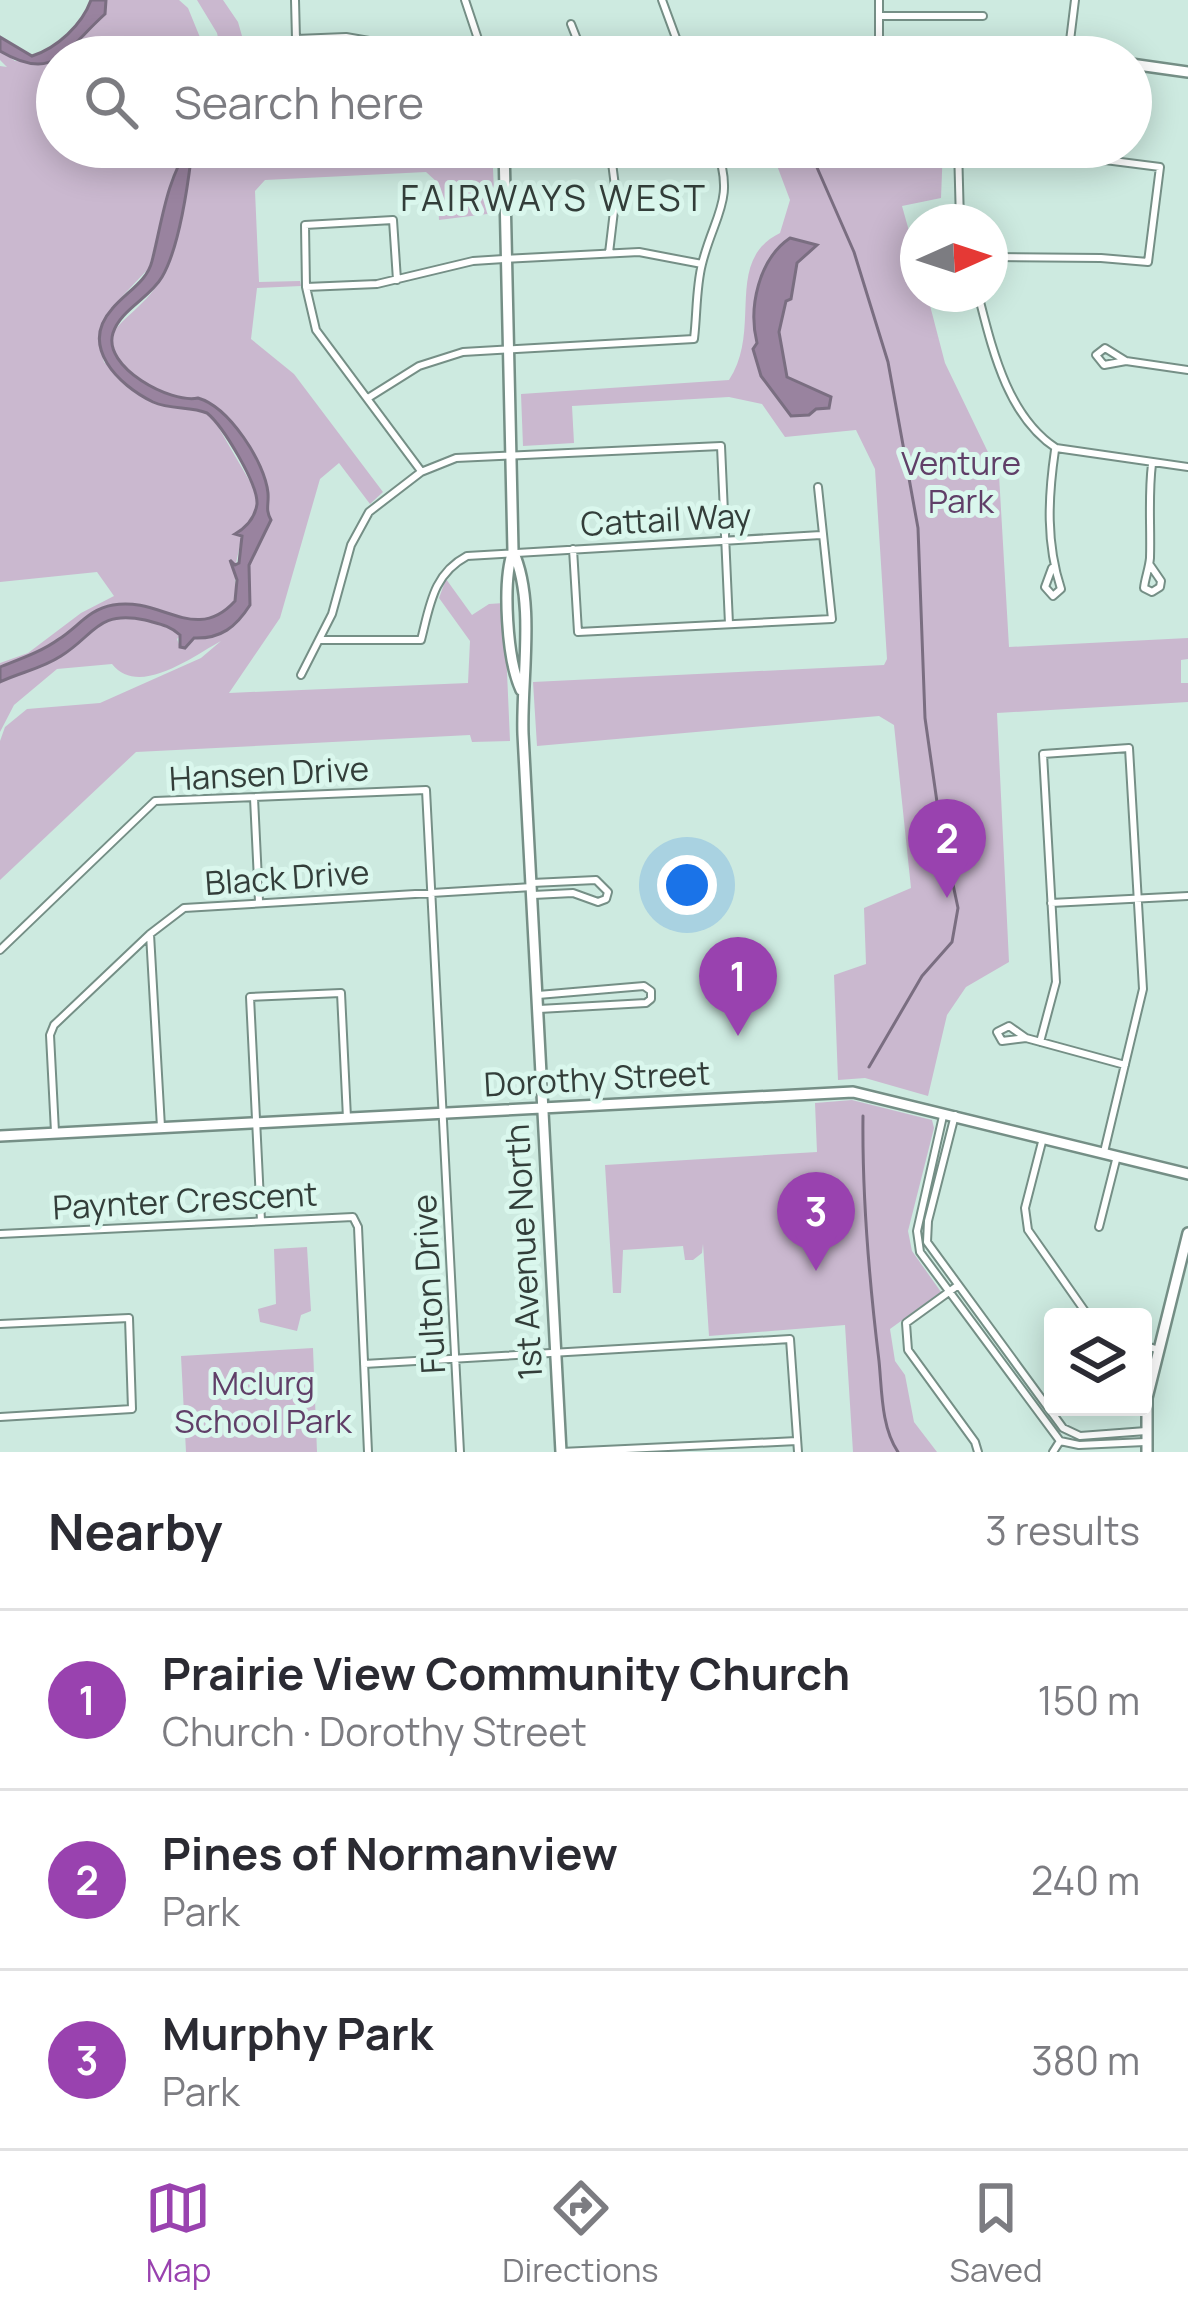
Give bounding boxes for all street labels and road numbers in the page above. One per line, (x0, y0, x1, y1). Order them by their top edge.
street label: Cattail Way (579, 492, 753, 546)
street label: Hansen Drive (168, 745, 370, 801)
street label: Black Drive (203, 849, 371, 905)
street label: Dorothy Street (483, 1050, 711, 1106)
street label: 1st Avenue North (494, 1123, 552, 1381)
street label: Paynter Crescent (51, 1171, 319, 1229)
street label: Fulton Drive (401, 1193, 455, 1375)

